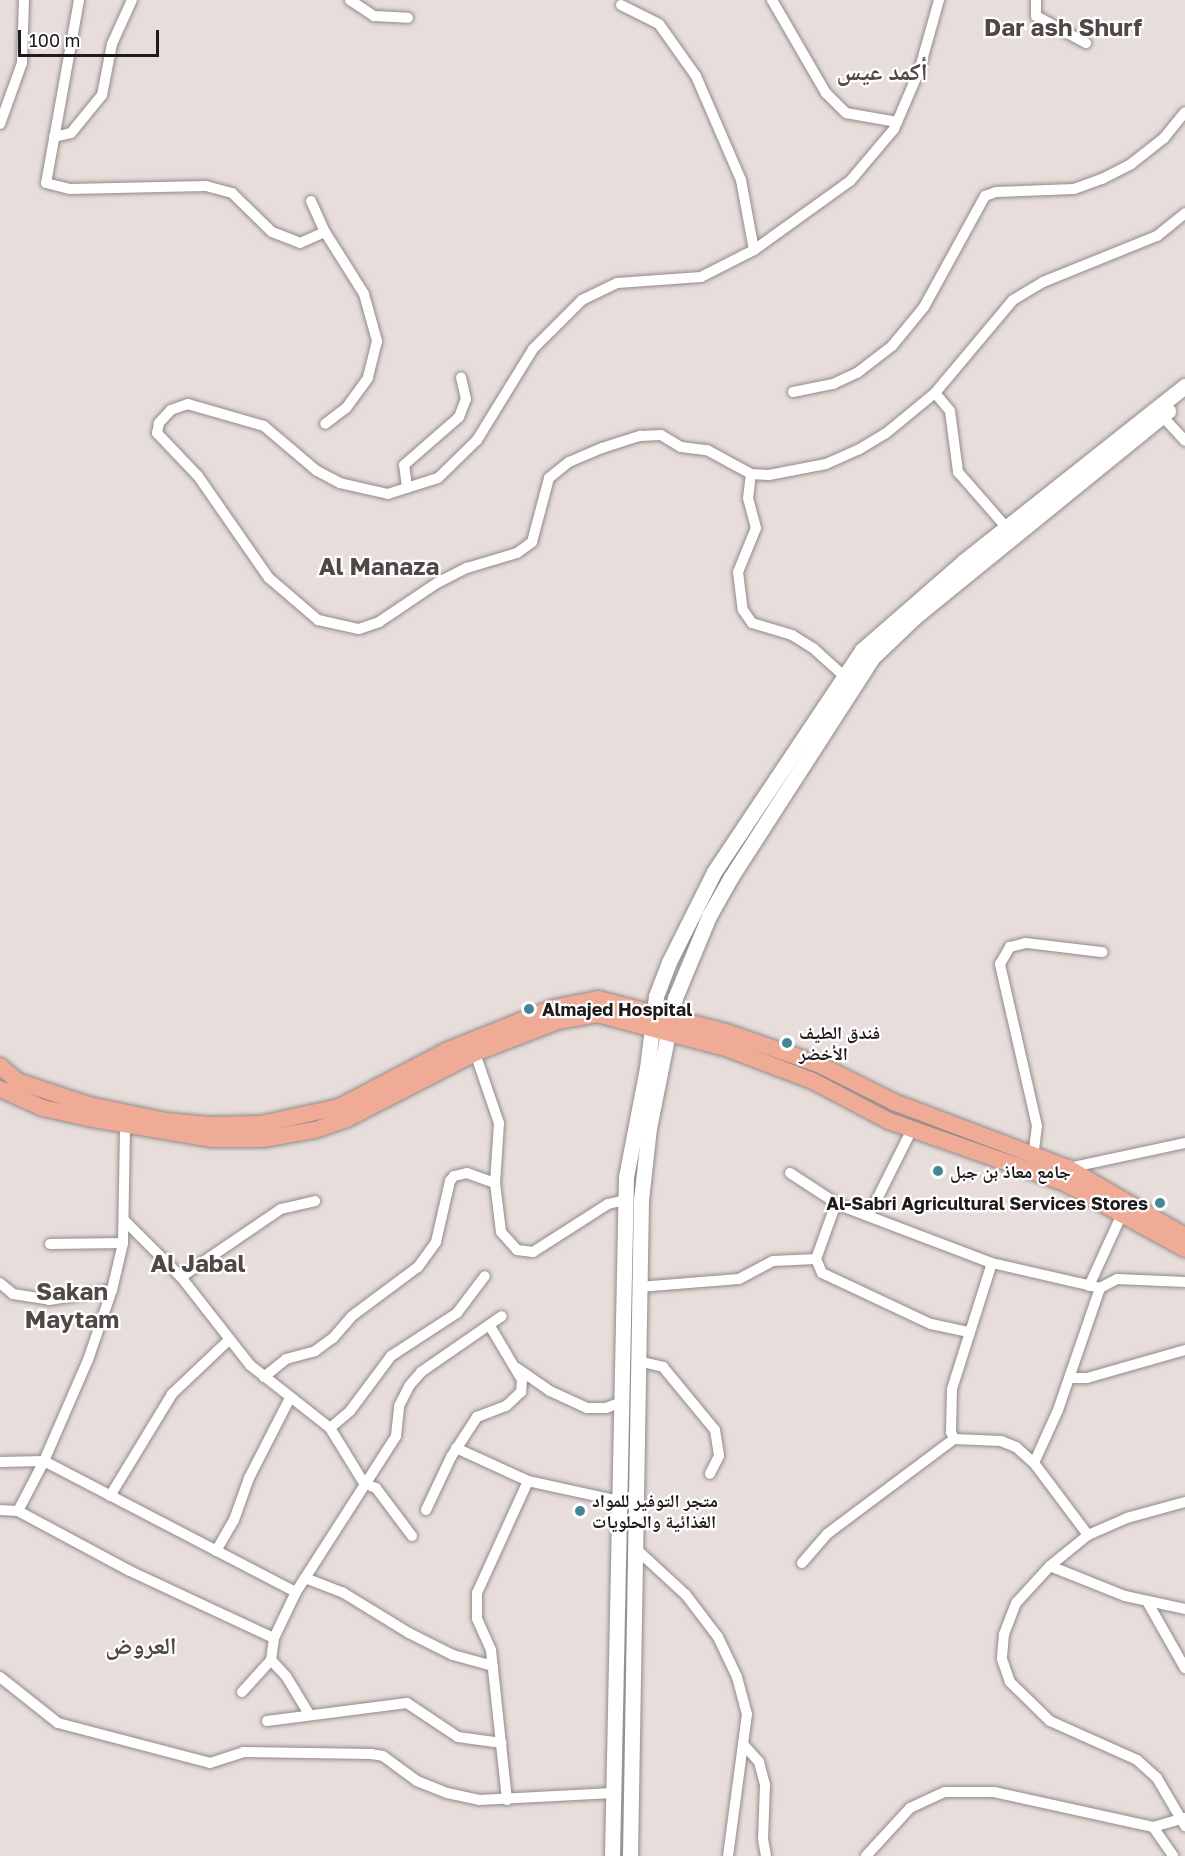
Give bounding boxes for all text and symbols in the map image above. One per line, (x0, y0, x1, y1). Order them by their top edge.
district label: Dar ash Shurf (984, 13, 1142, 41)
scale bar (21, 18, 162, 56)
text: 100 m (29, 29, 80, 51)
district label: أكمد عيس (837, 57, 927, 85)
district label: Al Manaza (319, 552, 439, 580)
place label: Almajed Hospital (542, 998, 692, 1020)
marker: Almajed Hospital (520, 1000, 538, 1018)
place label: فندق الطيف الأخضر (799, 1022, 880, 1064)
marker: فندق الطيف الأخضر (780, 1036, 794, 1050)
place label: جامع معاذ بن جبل (950, 1160, 1071, 1182)
marker: جامع معاذ بن جبل (931, 1164, 945, 1178)
place label: Al-Sabri Agricultural Services Stores (826, 1192, 1148, 1214)
marker: Al-Sabri Agricultural Services Stores (1153, 1196, 1167, 1210)
district label: Al Jabal (150, 1249, 246, 1277)
district label: Sakan Maytam (25, 1277, 119, 1333)
place label: متجر التوفير للمواد الغذائية والحلويات (592, 1490, 718, 1532)
marker: متجر التوفير للمواد الغذائية والحلويات (573, 1504, 587, 1518)
district label: العروض (105, 1631, 177, 1659)

